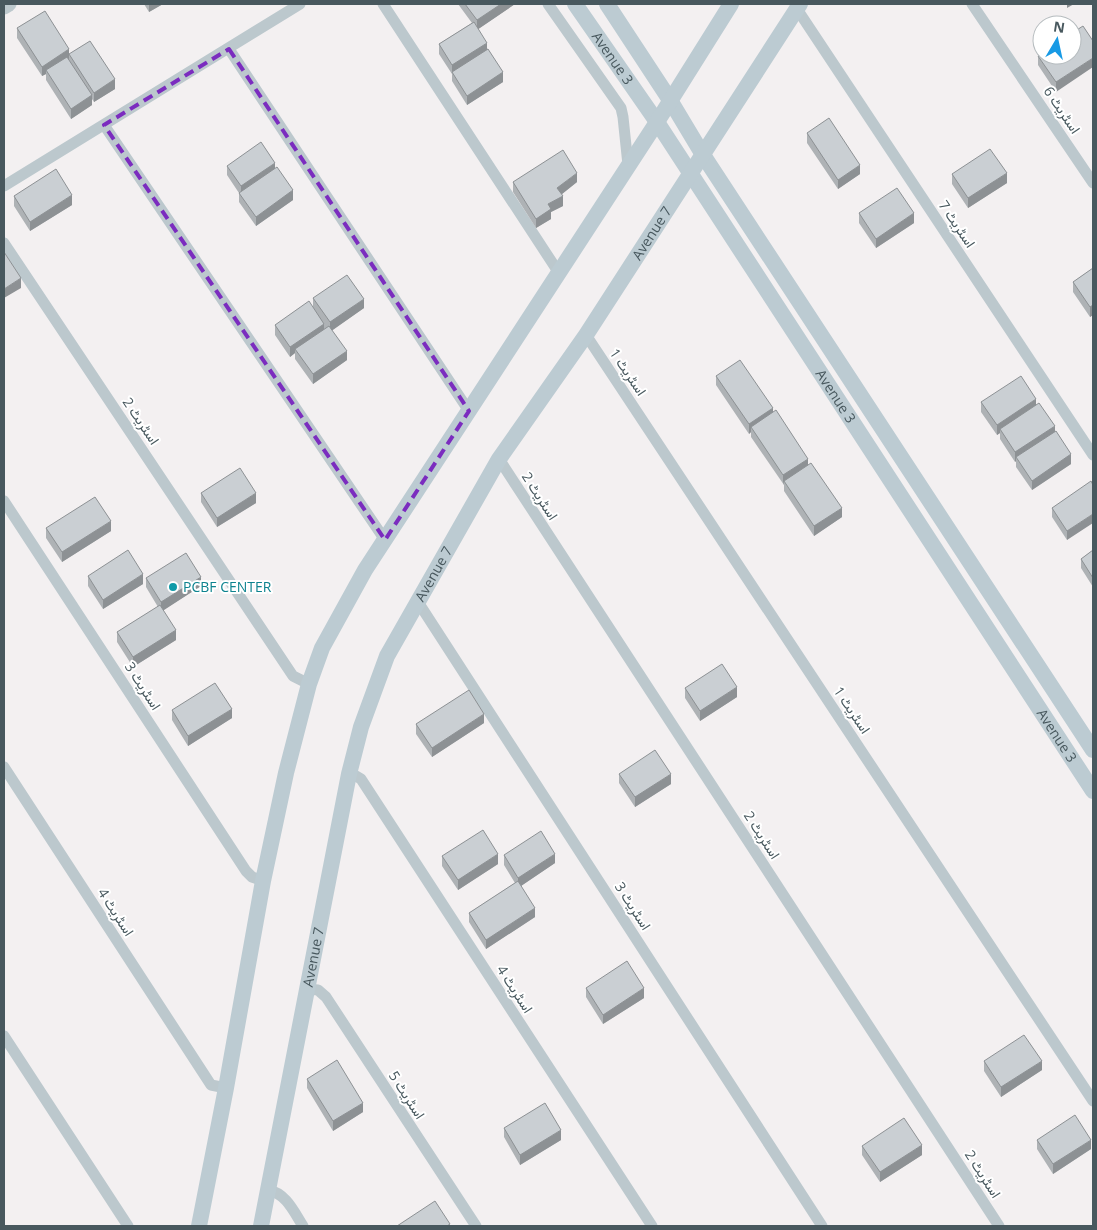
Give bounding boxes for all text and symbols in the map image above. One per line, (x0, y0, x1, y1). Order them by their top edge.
north arrow (1032, 15, 1082, 65)
text: N (1052, 16, 1066, 37)
street label: Avenue 3 (588, 28, 638, 88)
street label: اسٹریٹ 6 (1040, 82, 1085, 137)
street label: اسٹریٹ 7 (935, 196, 980, 251)
street label: Avenue 7 (627, 202, 676, 263)
street label: اسٹریٹ 1 (606, 344, 651, 399)
street label: Avenue 3 (812, 365, 861, 426)
street label: اسٹریٹ 2 (119, 393, 164, 448)
street label: اسٹریٹ 2 (518, 468, 563, 523)
street label: Avenue 7 (410, 543, 456, 605)
place label: PCBF CENTER (183, 577, 272, 596)
marker: PCBF CENTER (167, 581, 179, 593)
street label: اسٹریٹ 3 (121, 658, 166, 713)
street label: اسٹریٹ 1 (830, 682, 875, 737)
street label: Avenue 3 (1033, 705, 1082, 766)
street label: اسٹریٹ 2 (740, 807, 785, 862)
street label: اسٹریٹ 3 (611, 878, 656, 933)
street label: اسٹریٹ 4 (94, 884, 139, 939)
street label: Avenue 7 (298, 925, 328, 988)
street label: اسٹریٹ 4 (493, 961, 538, 1016)
street label: اسٹریٹ 5 (385, 1067, 430, 1122)
street label: اسٹریٹ 2 (961, 1146, 1006, 1201)

